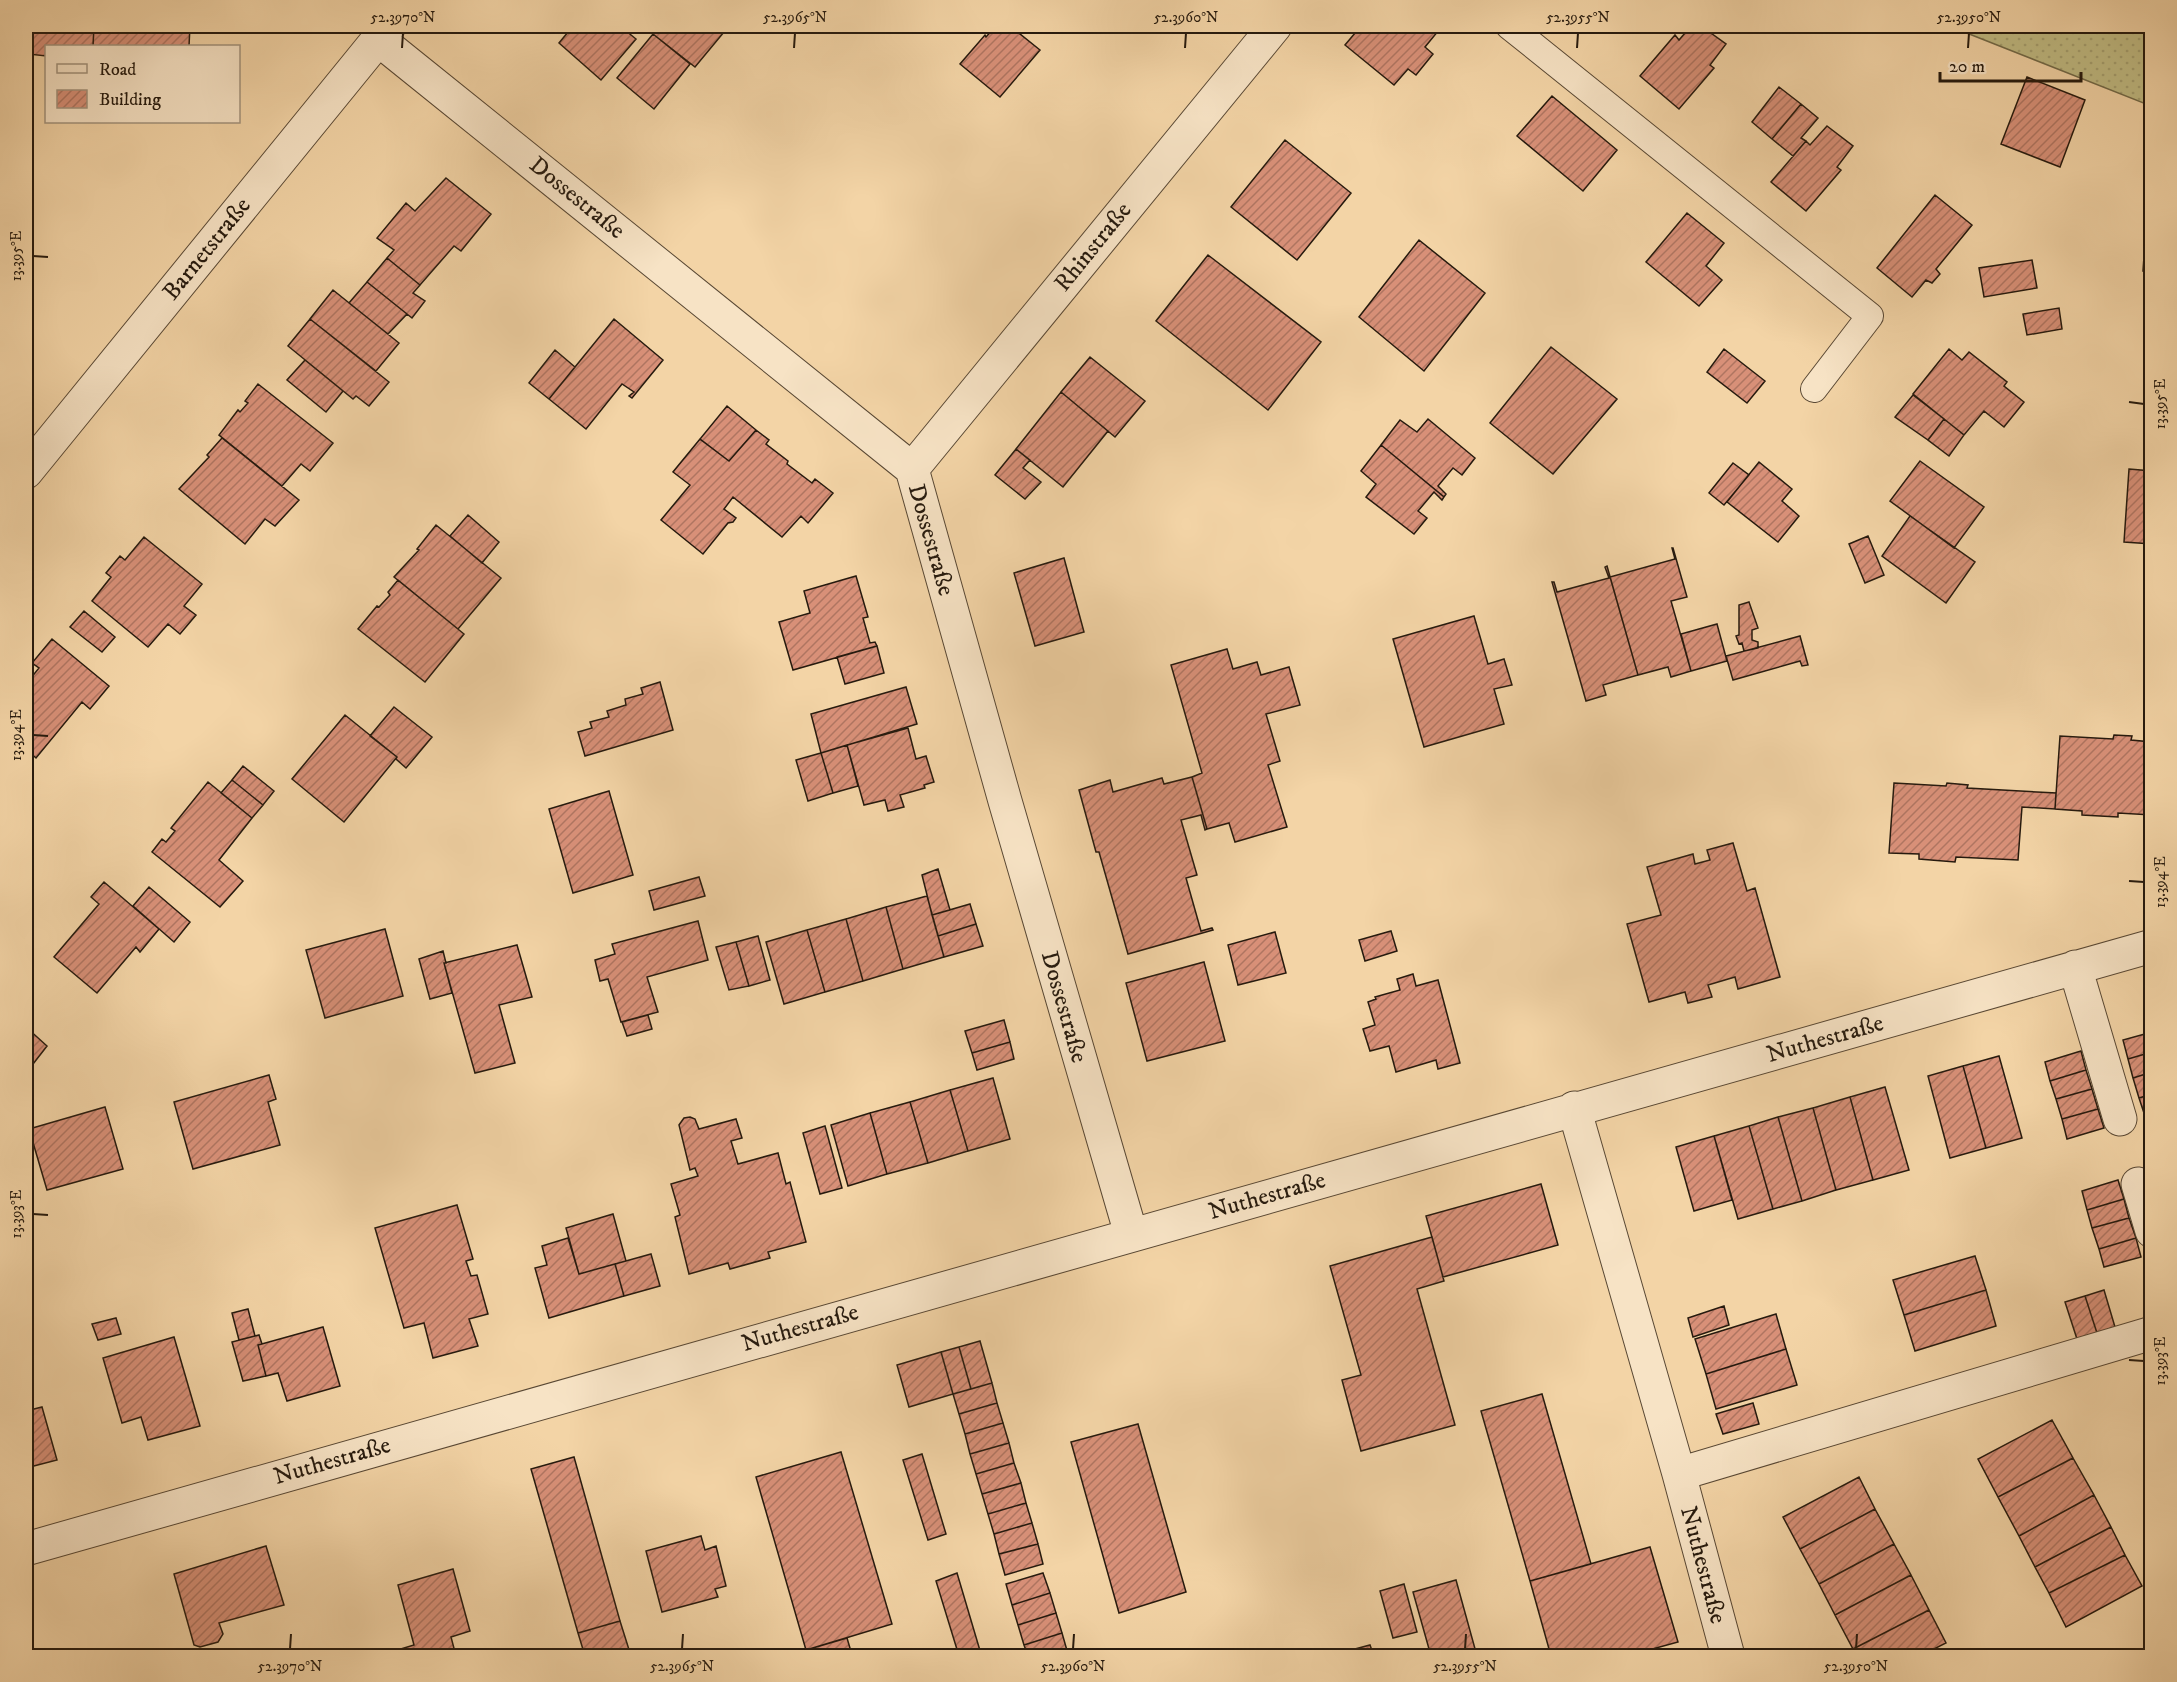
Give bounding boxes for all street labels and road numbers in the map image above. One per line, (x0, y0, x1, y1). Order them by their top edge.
street label: Dossestraße (523, 150, 631, 246)
street label: Barnetstraße (156, 191, 258, 306)
street label: Rhinstraße (1048, 196, 1138, 298)
street label: Dossestraße (901, 481, 961, 599)
street label: Dossestraße (1034, 948, 1094, 1066)
street label: Nuthestraße (1763, 1008, 1887, 1070)
street label: Nuthestraße (1205, 1165, 1329, 1227)
street label: Nuthestraße (738, 1297, 862, 1359)
street label: Nuthestraße (270, 1430, 394, 1492)
street label: Nuthestraße (1673, 1503, 1733, 1627)

